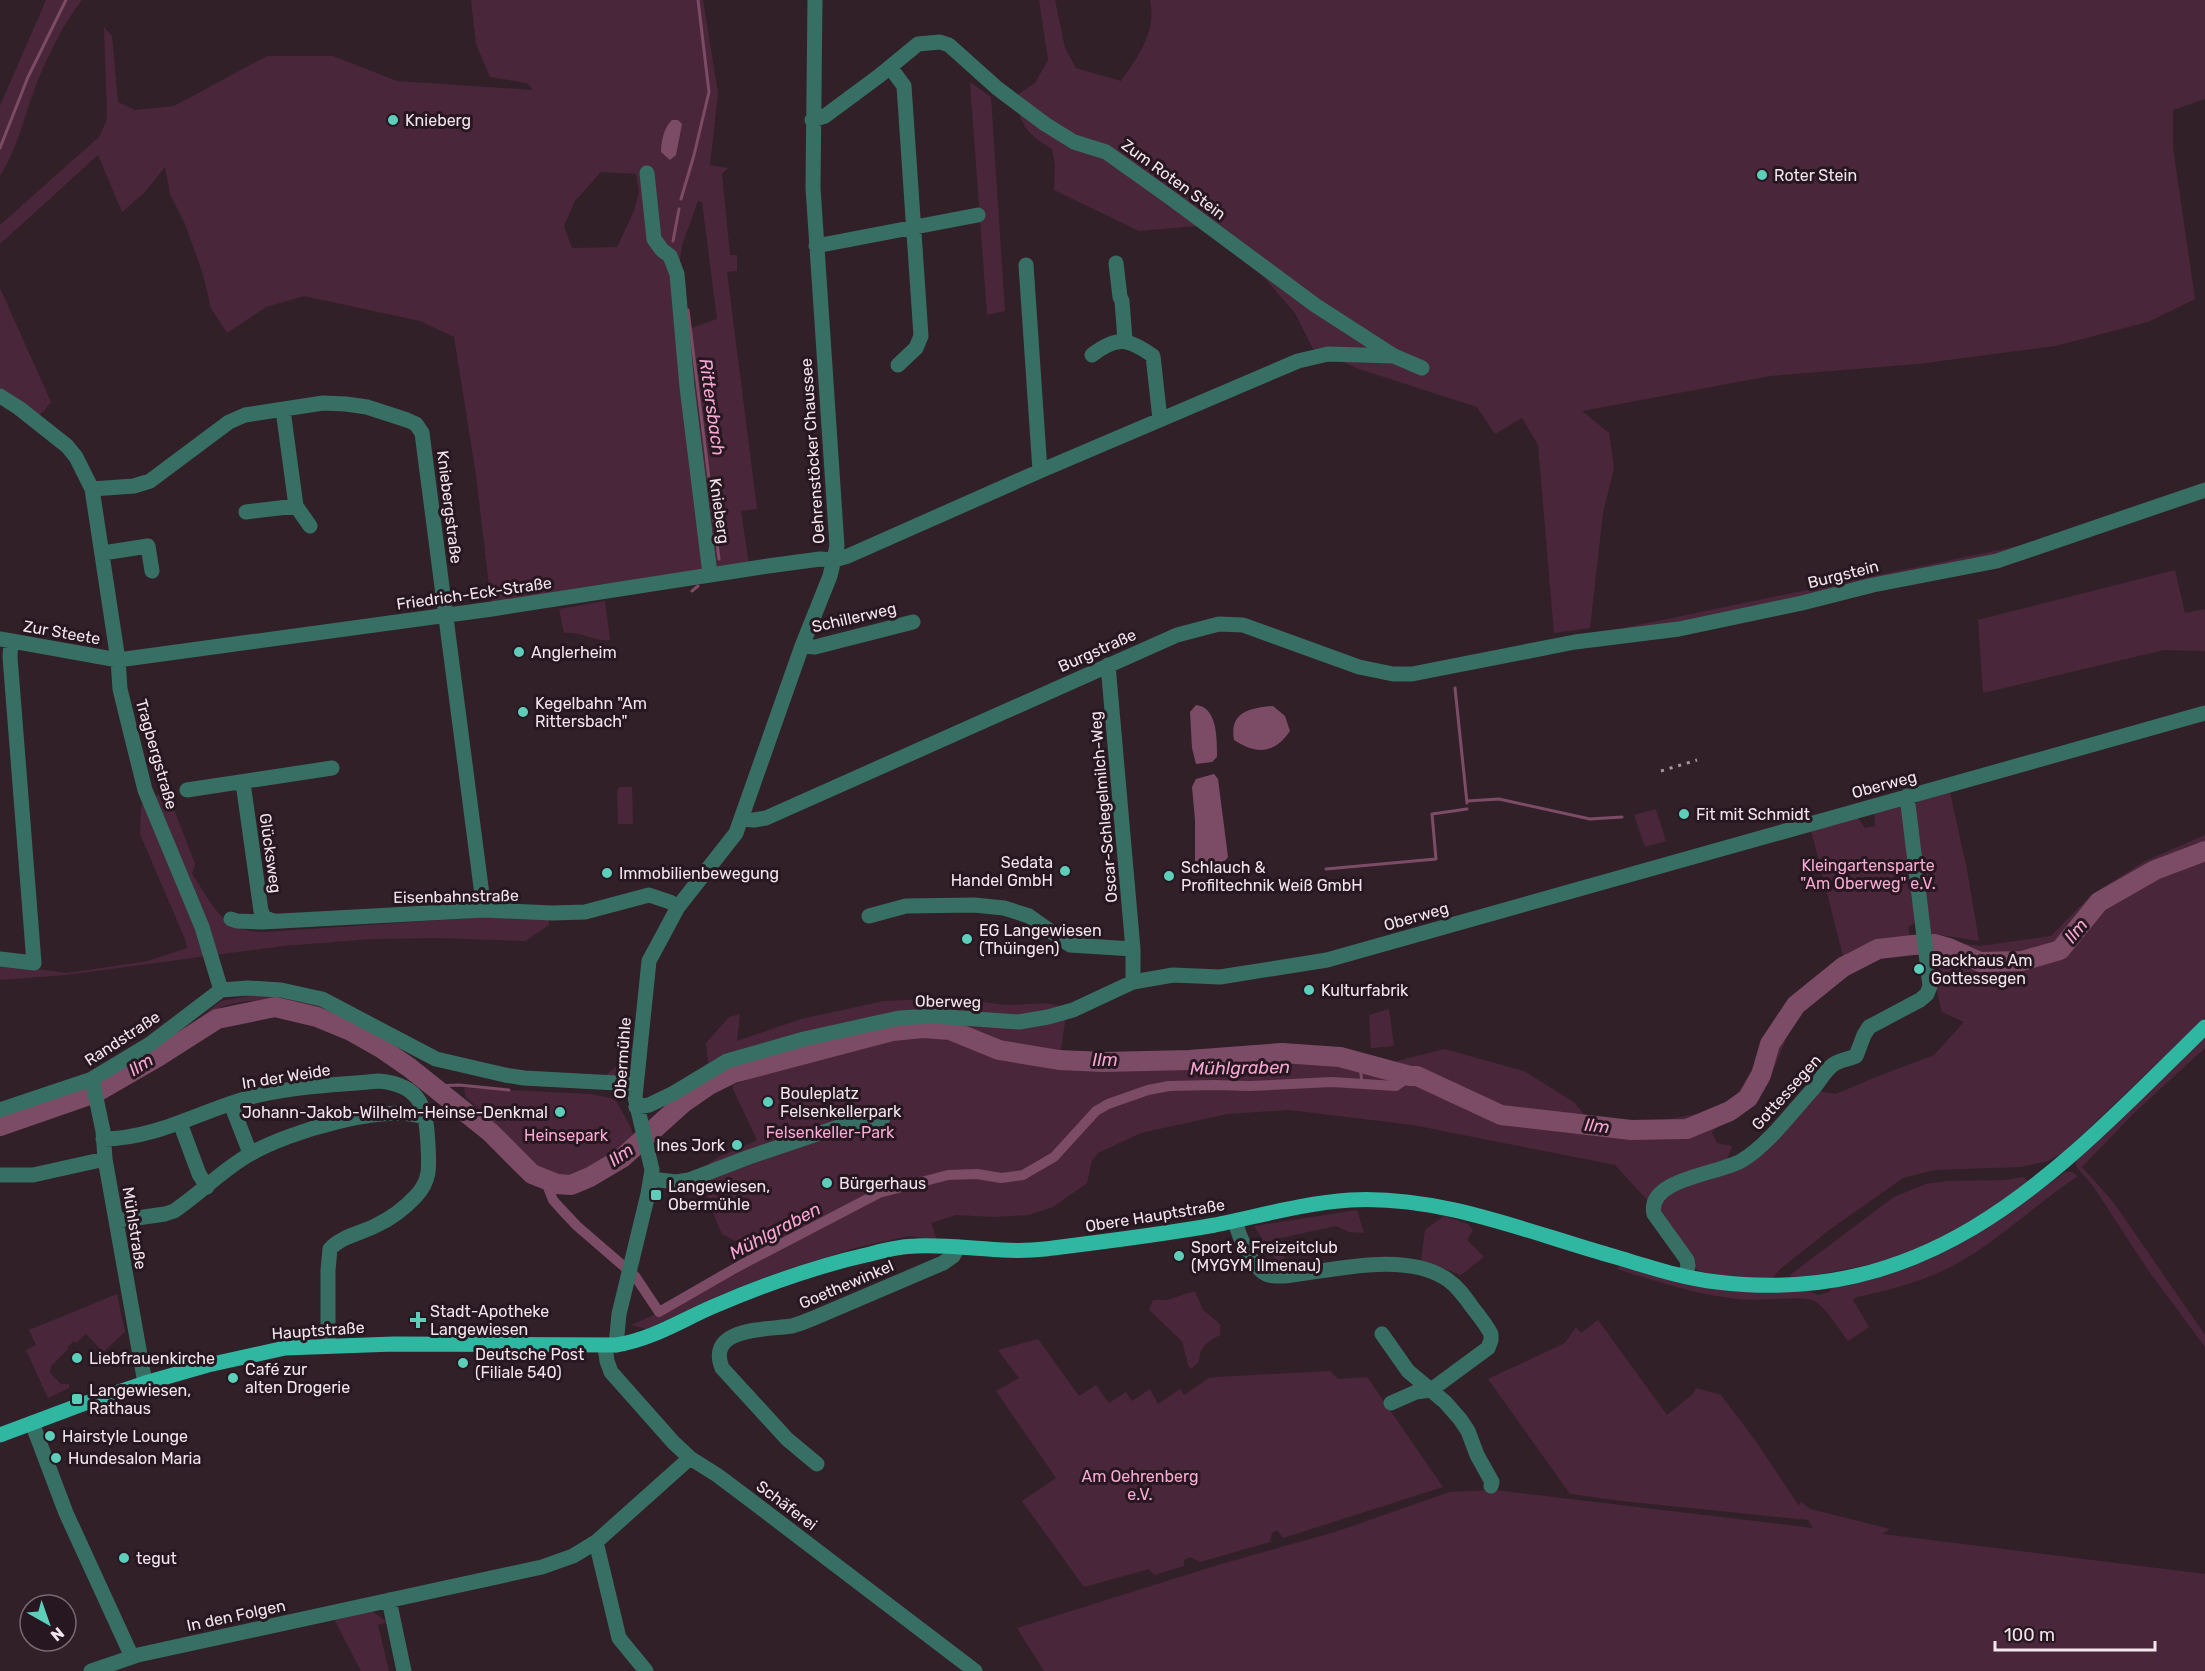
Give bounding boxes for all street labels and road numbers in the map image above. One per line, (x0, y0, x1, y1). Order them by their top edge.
street label: Zum Roten Stein (1118, 135, 1230, 224)
street label: Oehrenstöcker Chaussee (797, 357, 828, 544)
street label: Kniebergstraße (433, 449, 466, 565)
street label: Knieberg (705, 477, 734, 545)
street label: Burgstein (1806, 556, 1881, 592)
street label: Friedrich-Eck-Straße (395, 573, 553, 614)
street label: Schillerweg (810, 599, 898, 636)
street label: Zur Steete (22, 616, 102, 649)
street label: Burgstraße (1055, 625, 1139, 676)
street label: Tragbergstraße (132, 697, 181, 811)
street label: Oscar-Schlegelmilch-Weg (1086, 710, 1121, 904)
street label: Oberweg (1850, 767, 1919, 802)
street label: Glücksweg (256, 812, 286, 894)
street label: Eisenbahnstraße (393, 886, 519, 907)
street label: Oberweg (1382, 898, 1451, 935)
street label: Oberweg (915, 991, 981, 1012)
street label: Randstraße (81, 1007, 164, 1070)
street label: Obermühle (610, 1017, 635, 1100)
street label: Gottessegen (1748, 1051, 1825, 1134)
street label: In der Weide (240, 1060, 332, 1093)
street label: Mühlstraße (119, 1185, 150, 1271)
street label: Obere Hauptstraße (1084, 1195, 1226, 1236)
street label: Goethewinkel (796, 1256, 896, 1313)
street label: Hauptstraße (271, 1318, 365, 1343)
street label: Schäferei (753, 1476, 821, 1534)
street label: In den Folgen (185, 1596, 287, 1635)

